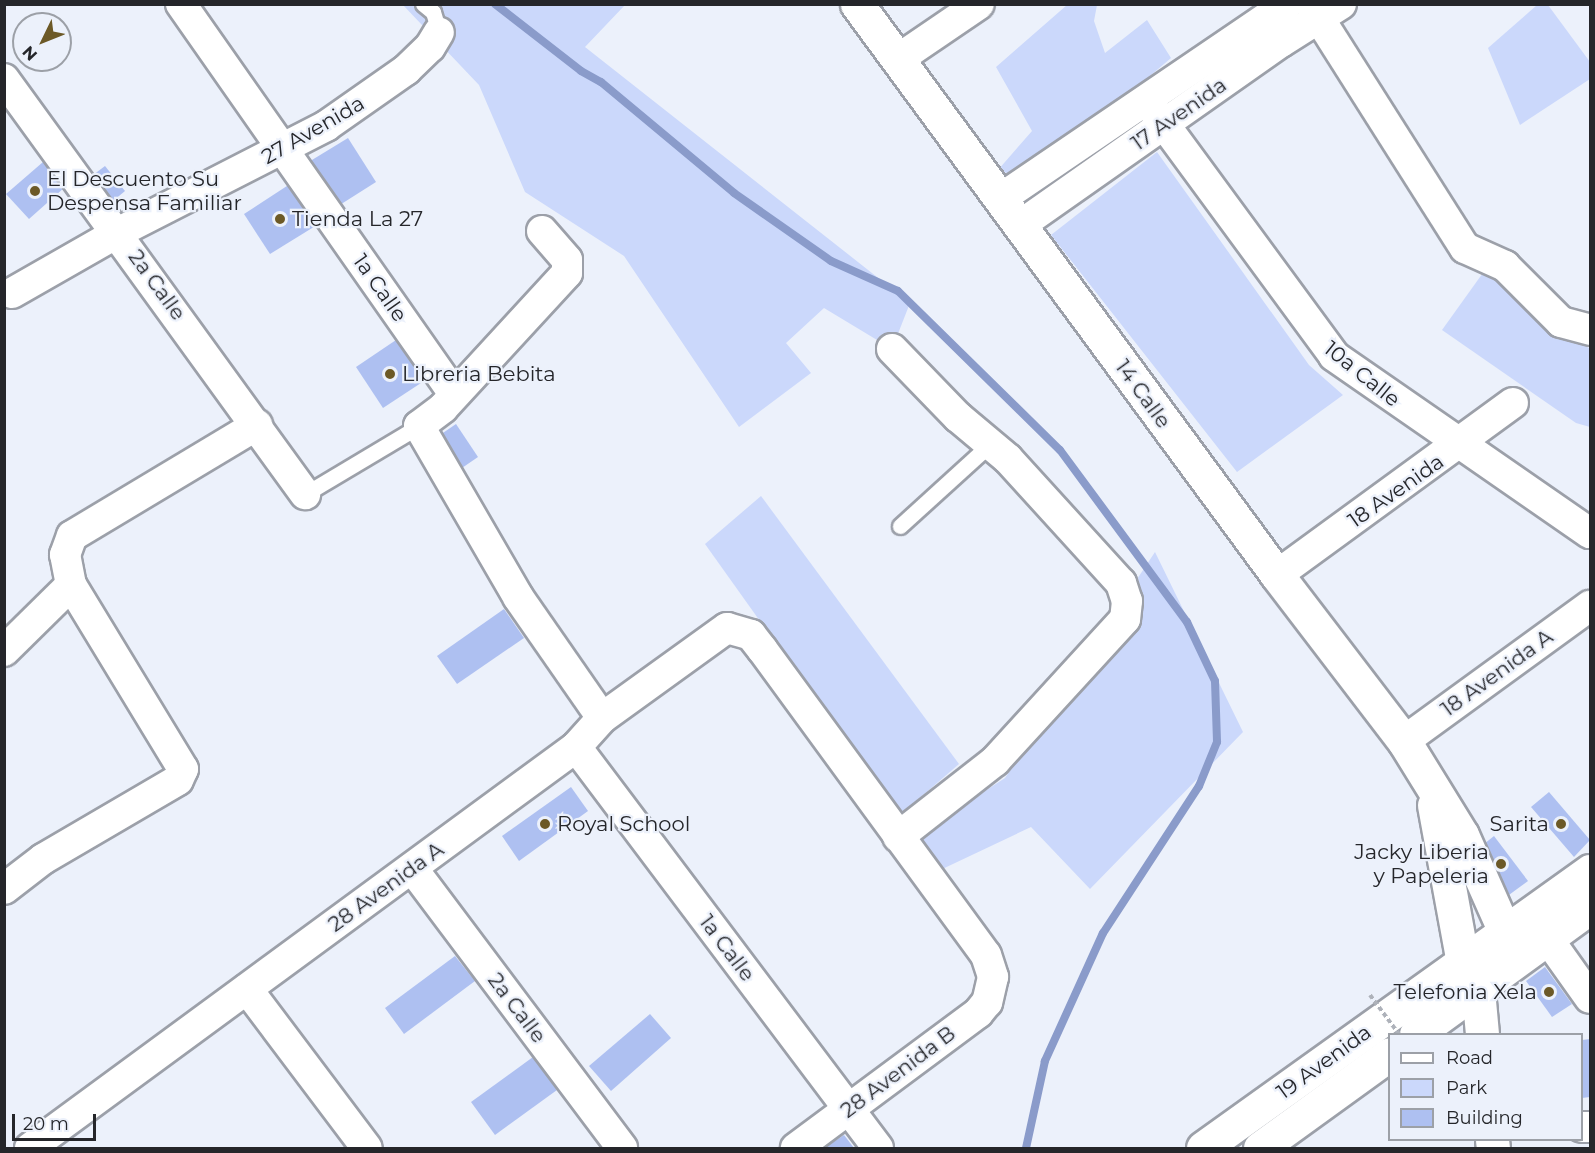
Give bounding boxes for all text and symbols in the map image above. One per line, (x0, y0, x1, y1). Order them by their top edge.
north arrow (12, 12, 72, 72)
text: N (19, 42, 41, 64)
street label: 17 Avenida (1127, 72, 1231, 156)
street label: 27 Avenida (257, 90, 369, 170)
place label: El Descuento Su Despensa Familiar (47, 166, 242, 216)
marker: El Descuento Su Despensa Familiar (28, 184, 42, 198)
place label: Tienda La 27 (292, 206, 423, 232)
marker: Tienda La 27 (273, 212, 287, 226)
street label: 2a Calle (123, 245, 191, 325)
street label: 1a Calle (348, 249, 412, 327)
street label: 10a Calle (1319, 336, 1405, 412)
street label: 14 Calle (1110, 355, 1176, 433)
place label: Libreria Bebita (402, 361, 556, 387)
marker: Libreria Bebita (383, 367, 397, 381)
street label: 18 Avenida (1343, 449, 1449, 533)
street label: 18 Avenida A (1436, 624, 1558, 722)
place label: Royal School (557, 811, 690, 837)
place label: Sarita (1489, 811, 1549, 837)
marker: Royal School (538, 817, 552, 831)
marker: Sarita (1554, 817, 1568, 831)
street label: 28 Avenida A (324, 837, 448, 937)
place label: Jacky Liberia y Papeleria (1354, 839, 1489, 889)
marker: Jacky Liberia y Papeleria (1494, 857, 1508, 871)
street label: 1a Calle (694, 910, 760, 986)
street label: 2a Calle (483, 968, 551, 1048)
place label: Telefonia Xela (1393, 979, 1537, 1005)
marker: Telefonia Xela (1542, 985, 1556, 999)
street label: 19 Avenida (1272, 1019, 1376, 1105)
street label: 28 Avenida B (836, 1021, 960, 1123)
legend (1388, 1033, 1583, 1141)
text: Road (1446, 1047, 1493, 1069)
text: Park (1446, 1077, 1487, 1099)
scale bar (15, 1102, 99, 1140)
text: Building (1446, 1107, 1523, 1129)
text: 20 m (23, 1113, 69, 1135)

